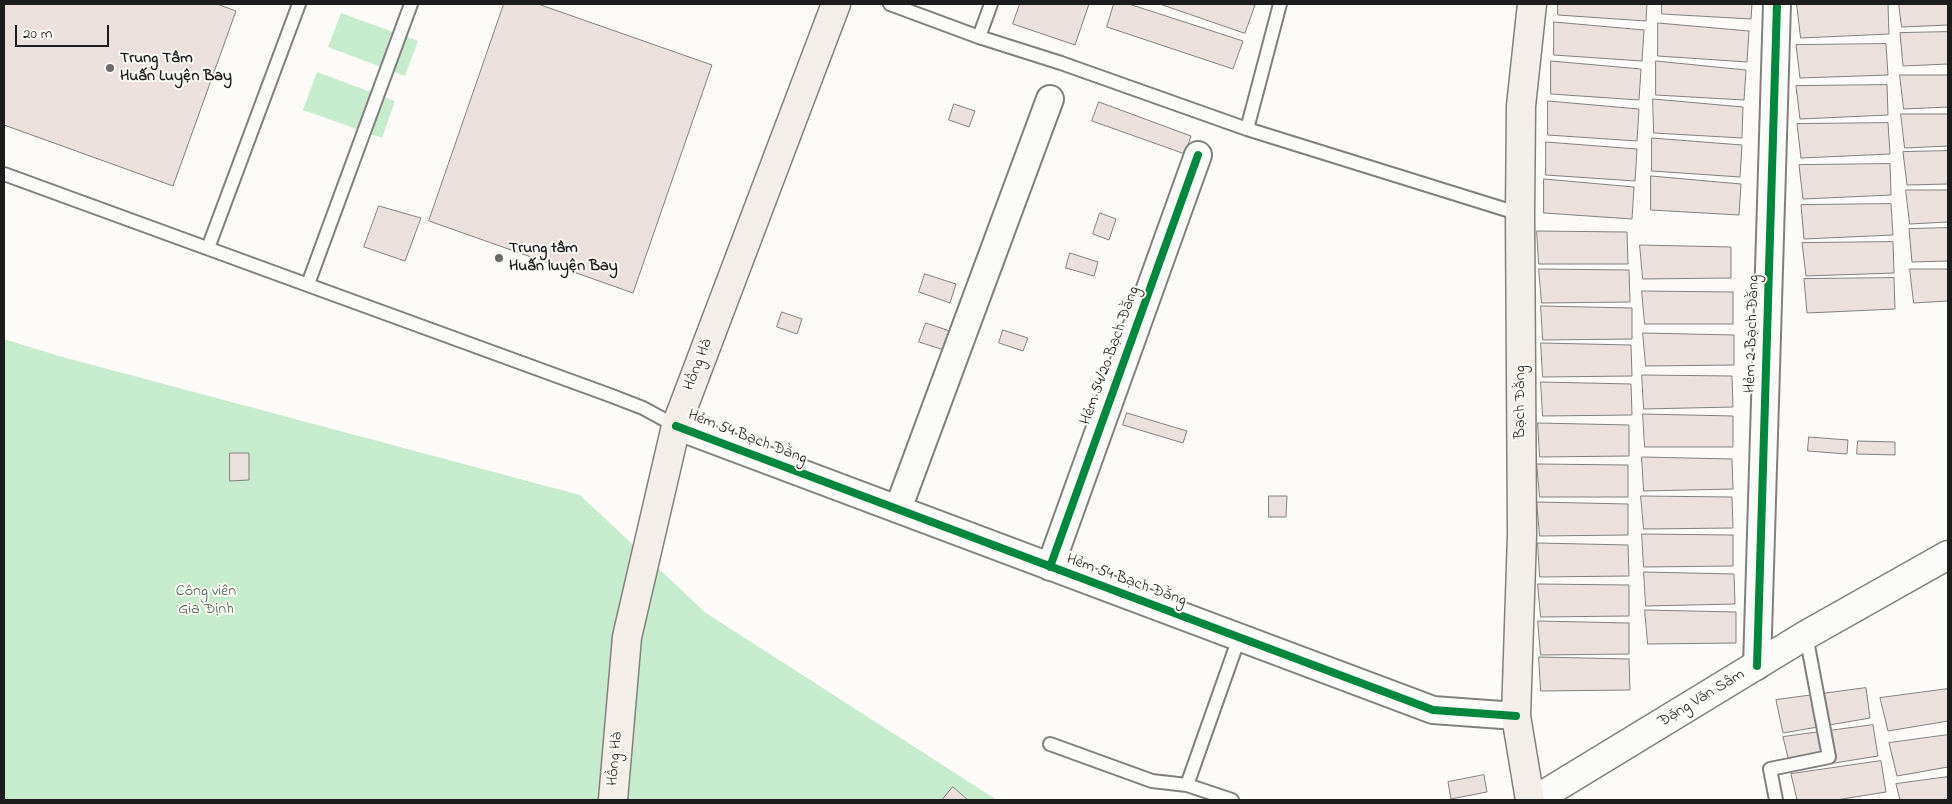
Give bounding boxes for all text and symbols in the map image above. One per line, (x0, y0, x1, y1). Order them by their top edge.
scale bar (18, 15, 111, 47)
text: 20 m (23, 23, 52, 45)
place label: Trung Tâm Huấn Luyện Bay (120, 49, 232, 87)
marker: Trung Tâm Huấn Luyện Bay (104, 62, 116, 74)
place label: Trung tâm Huấn luyện Bay (509, 239, 618, 277)
marker: Trung tâm Huấn luyện Bay (493, 252, 505, 264)
street label: Hẻm 2 Bạch Đằng (1741, 274, 1765, 394)
street label: Hẻm 54/20 Bạch Đằng (1077, 284, 1145, 428)
street label: Hồng Hà (680, 336, 718, 394)
street label: Bạch Đằng (1511, 365, 1531, 439)
street label: Hẻm 54 Bạch Đằng (685, 406, 809, 470)
street label: Hẻm 54 Bạch Đằng (1063, 550, 1189, 612)
park label: Công viên Gia Định (176, 582, 236, 620)
street label: Đặng Văn Sâm (1655, 666, 1749, 732)
street label: Hồng Hà (604, 731, 628, 787)

